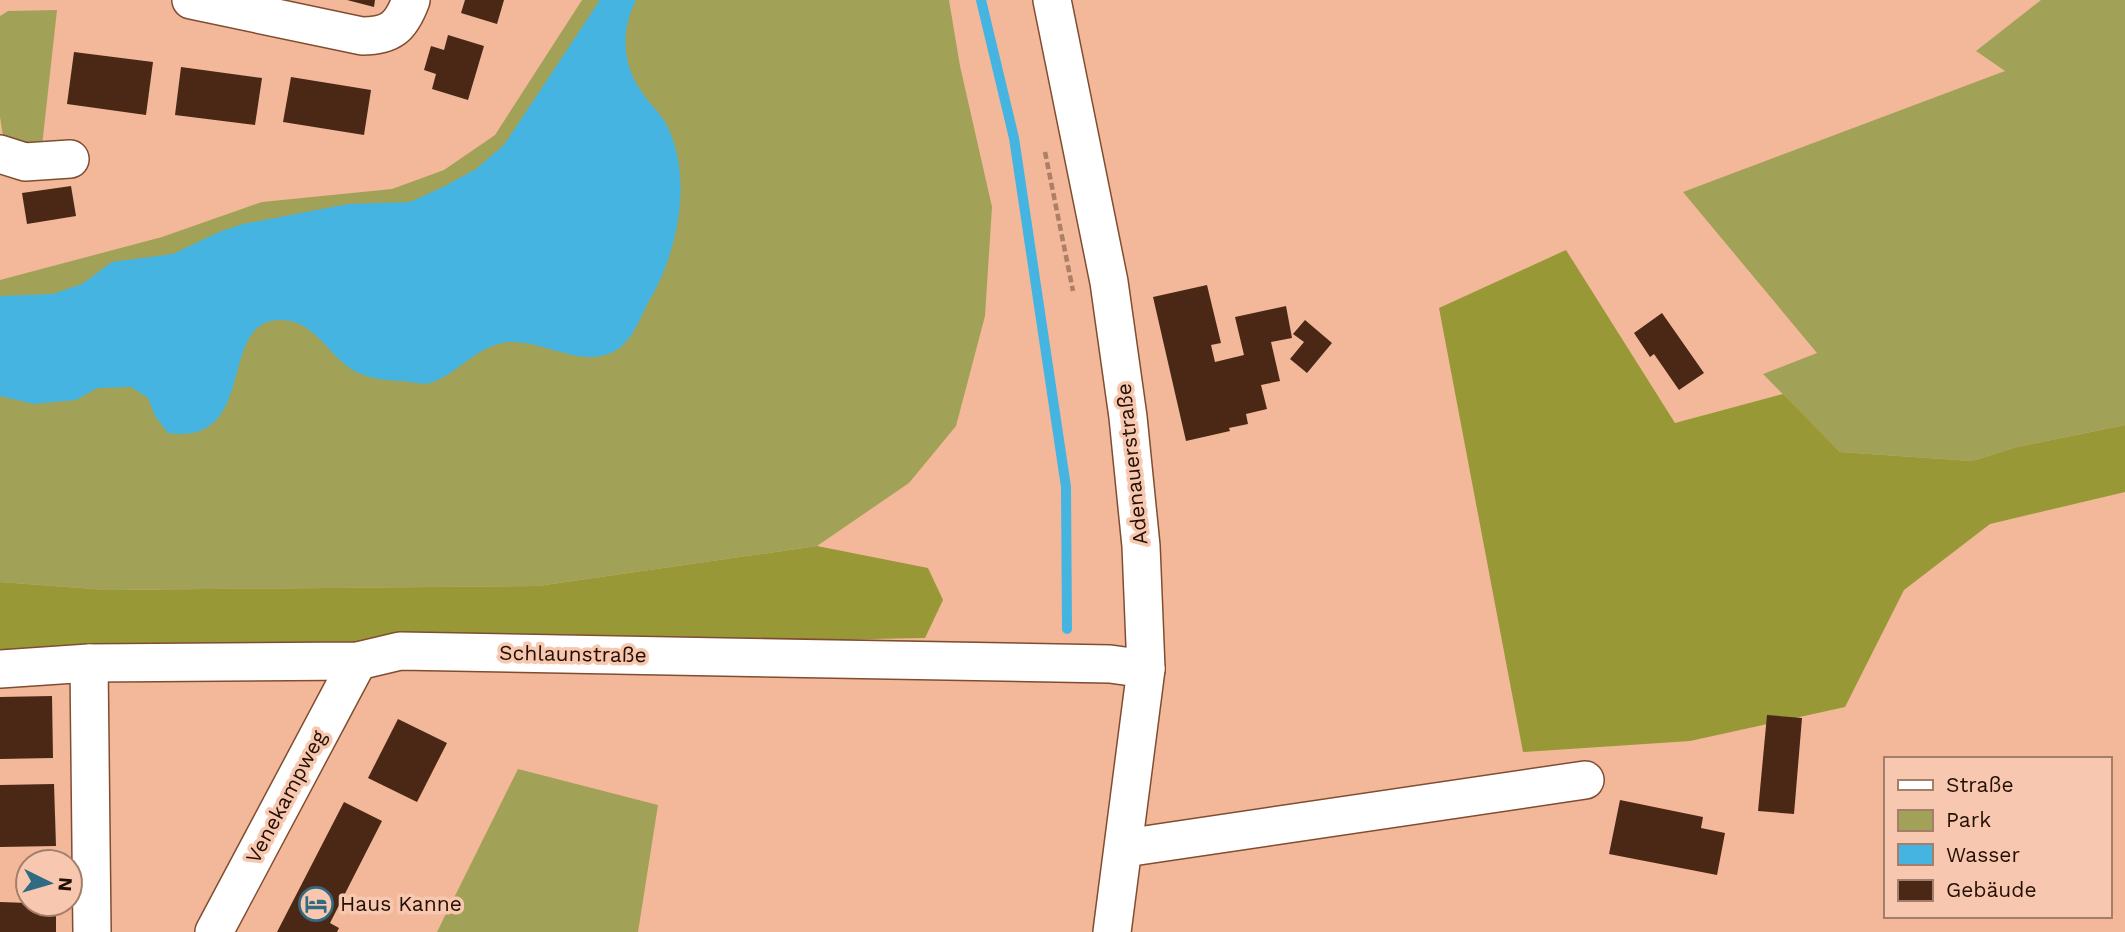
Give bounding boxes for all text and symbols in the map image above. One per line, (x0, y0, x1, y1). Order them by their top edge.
street label: Adenauerstraße (1111, 382, 1152, 546)
street label: Schlaunstraße (499, 640, 647, 667)
street label: Venekampweg (240, 725, 331, 867)
legend (1884, 757, 2111, 918)
text: Straße (1946, 772, 2014, 797)
text: Park (1946, 807, 1991, 832)
text: Wasser (1946, 842, 2020, 867)
north arrow (14, 848, 84, 918)
text: N (53, 876, 78, 892)
text: Gebäude (1946, 877, 2037, 902)
hotel icon: Haus Kanne (297, 885, 335, 923)
place label: Haus Kanne (340, 891, 462, 916)

